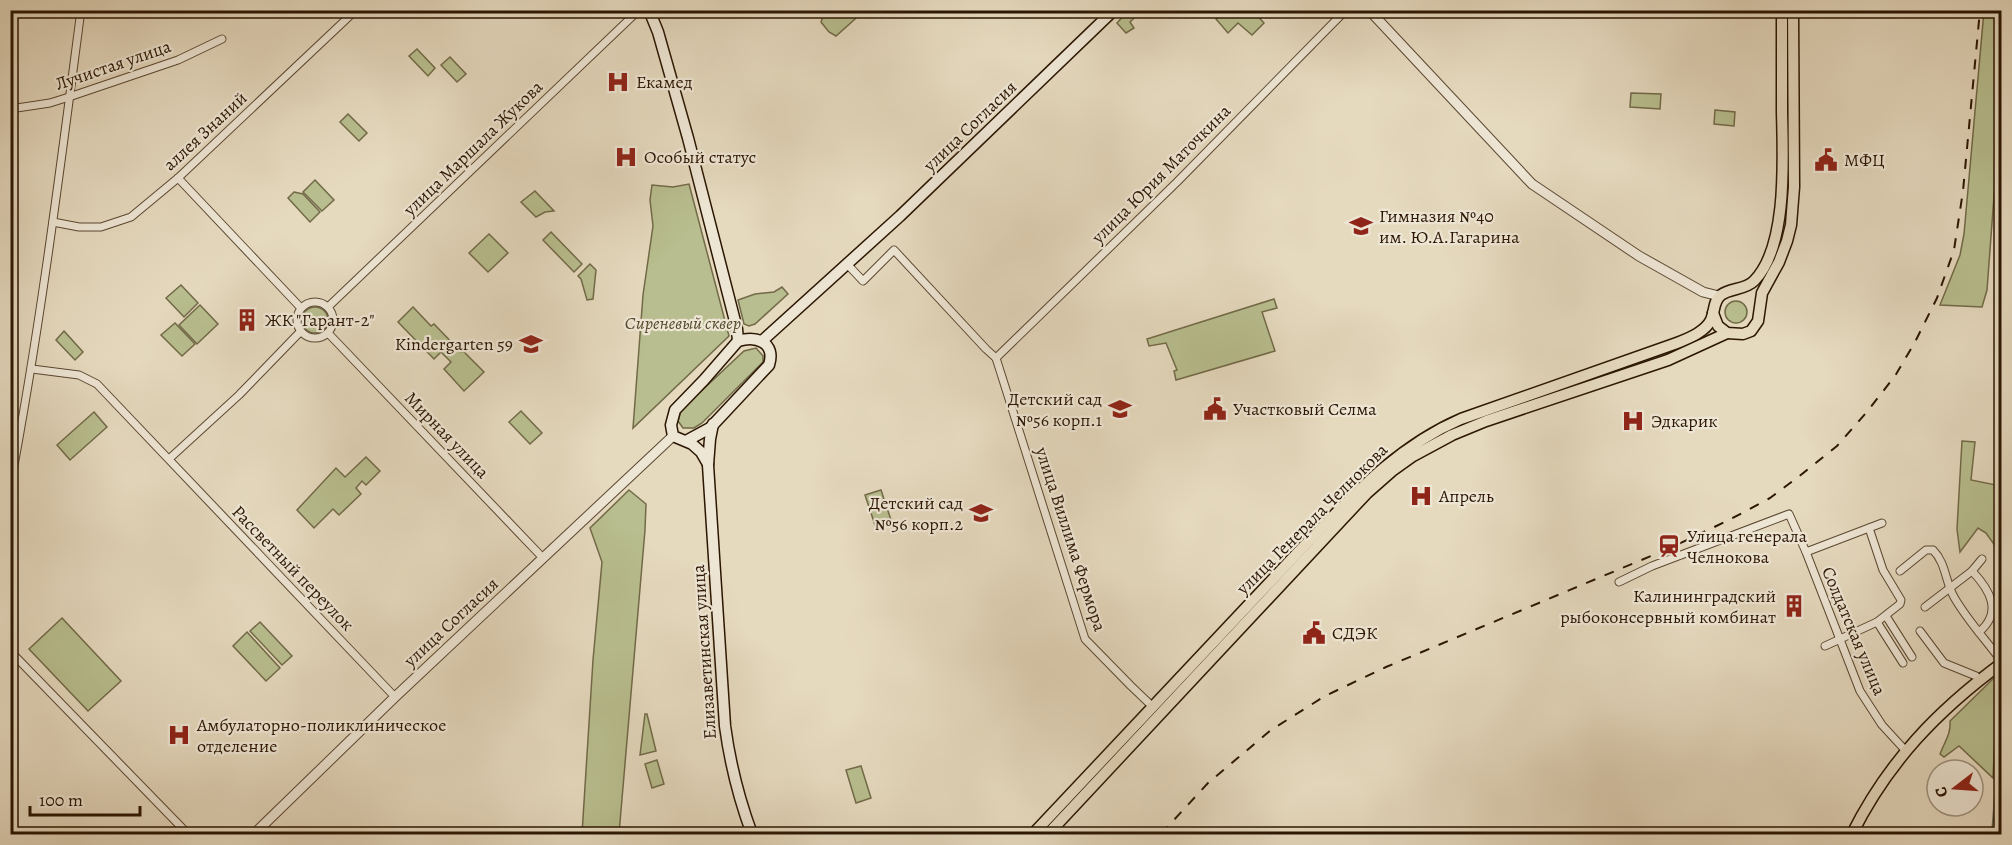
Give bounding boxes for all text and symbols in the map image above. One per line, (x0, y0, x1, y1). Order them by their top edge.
street label: Лучистая улица (52, 34, 175, 96)
hospital icon: Екамед (605, 69, 631, 95)
place label: Екамед (636, 70, 693, 94)
street label: улица Маршала Жукова (397, 75, 548, 222)
street label: улица Согласия (917, 75, 1022, 177)
street label: аллея Знаний (158, 86, 252, 176)
street label: улица Юрия Маточкина (1085, 99, 1236, 250)
hospital icon: Особый статус (613, 144, 639, 170)
place label: Особый статус (644, 145, 757, 169)
public building icon: МФЦ (1813, 147, 1839, 173)
place label: МФЦ (1844, 148, 1885, 172)
place label: Гимназия №40 им. Ю.А.Гагарина (1379, 204, 1520, 249)
school or university icon: Гимназия №40 им. Ю.А.Гагарина (1348, 213, 1374, 239)
building icon: ЖК "Гарант-2" (234, 307, 260, 333)
place label: ЖК "Гарант-2" (265, 308, 375, 332)
park label: Сиреневый сквер (625, 311, 741, 335)
school or university icon: Kindergarten 59 (518, 331, 544, 357)
place label: Kindergarten 59 (395, 332, 513, 356)
street label: Мирная улица (399, 386, 495, 484)
place label: Детский сад №56 корп.1 (1008, 387, 1102, 432)
school or university icon: Детский сад №56 корп.1 (1107, 396, 1133, 422)
public building icon: Участковый Селма (1202, 396, 1228, 422)
place label: Участковый Селма (1233, 397, 1377, 421)
hospital icon: Эдкарик (1620, 408, 1646, 434)
place label: Эдкарик (1651, 409, 1718, 433)
street label: улица Генерала Челнокова (1230, 438, 1393, 601)
street label: улица Виллима Фермора (1030, 443, 1112, 635)
hospital icon: Апрель (1408, 483, 1434, 509)
place label: Апрель (1438, 484, 1494, 508)
place label: Детский сад №56 корп.2 (869, 491, 963, 536)
street label: Рассветный переулок (227, 500, 359, 636)
school or university icon: Детский сад №56 корп.2 (968, 500, 994, 526)
place label: Улица генерала Челнокова (1687, 524, 1808, 569)
station icon: Улица генерала Челнокова (1656, 533, 1682, 559)
street label: Елизаветинская улица (686, 563, 722, 740)
street label: Солдатская улица (1816, 563, 1892, 700)
street label: улица Согласия (398, 572, 504, 673)
place label: Калининградский рыбоконсервный комбинат (1560, 584, 1776, 629)
building icon: Калининградский рыбоконсервный комбинат (1781, 593, 1807, 619)
public building icon: СДЭК (1301, 620, 1327, 646)
place label: СДЭК (1332, 621, 1378, 645)
place label: Амбулаторно-поликлиническое отделение (196, 713, 446, 758)
hospital icon: Амбулаторно-поликлиническое отделение (166, 722, 192, 748)
north arrow (1925, 758, 1985, 818)
scale bar (30, 779, 140, 817)
text: С (1930, 784, 1954, 800)
text: 100 m (39, 788, 83, 812)

